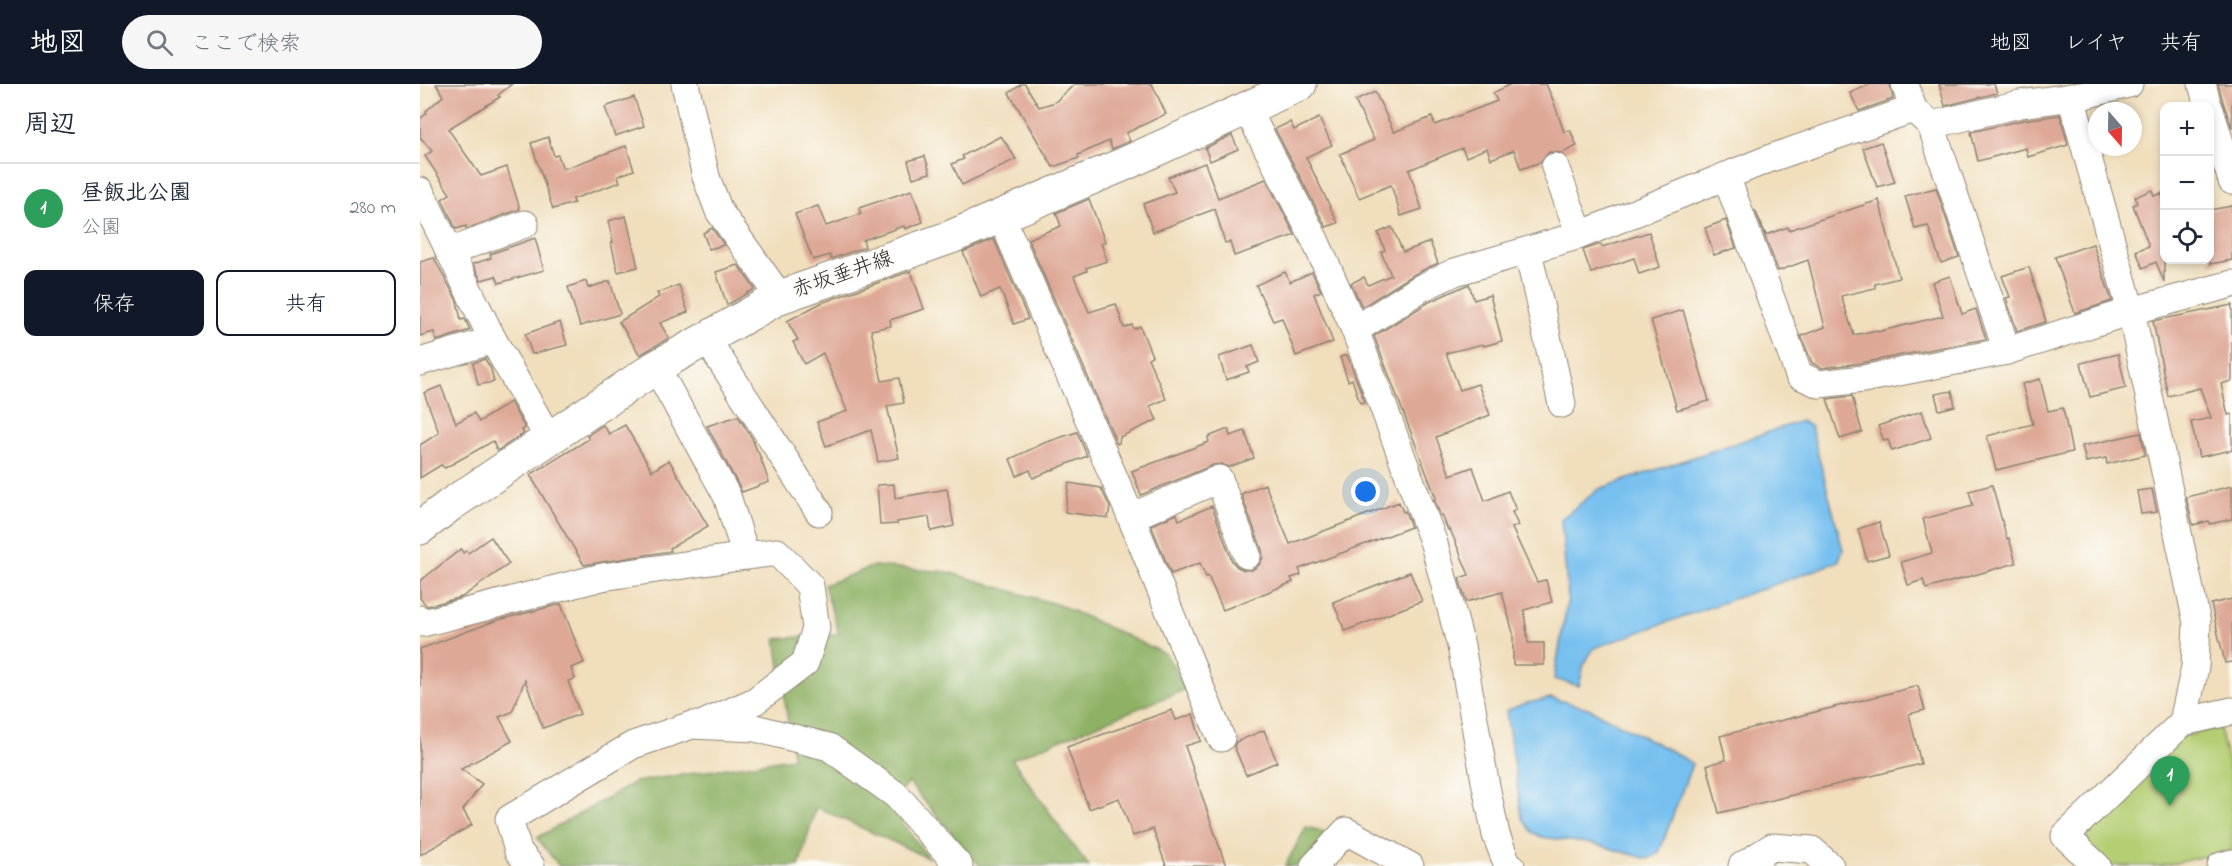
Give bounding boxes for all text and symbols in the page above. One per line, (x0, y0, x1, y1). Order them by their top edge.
search box (122, 15, 542, 69)
text: 地図 (30, 24, 86, 65)
icon: search (143, 26, 176, 59)
text: ここで検索 (191, 29, 301, 61)
text: 地図 (1990, 29, 2032, 59)
text: レイヤ (2065, 29, 2127, 59)
text: 共有 (2160, 29, 2202, 59)
north arrow (2088, 102, 2142, 156)
map controls (2160, 102, 2214, 264)
button: + (2160, 102, 2214, 156)
text: 周辺 (24, 107, 76, 145)
button: − (2160, 156, 2214, 210)
text: 昼飯北公園 (81, 178, 191, 210)
text: 1 (40, 194, 47, 223)
text: 280 m (349, 194, 396, 223)
button: locate (2160, 210, 2214, 264)
text: 公園 (81, 214, 121, 243)
street label: 赤坂垂井線 (788, 244, 898, 306)
button: 保存 (24, 270, 204, 336)
button: 共有 (216, 270, 396, 336)
your location (1351, 477, 1380, 506)
pin: 1 (2150, 756, 2190, 806)

